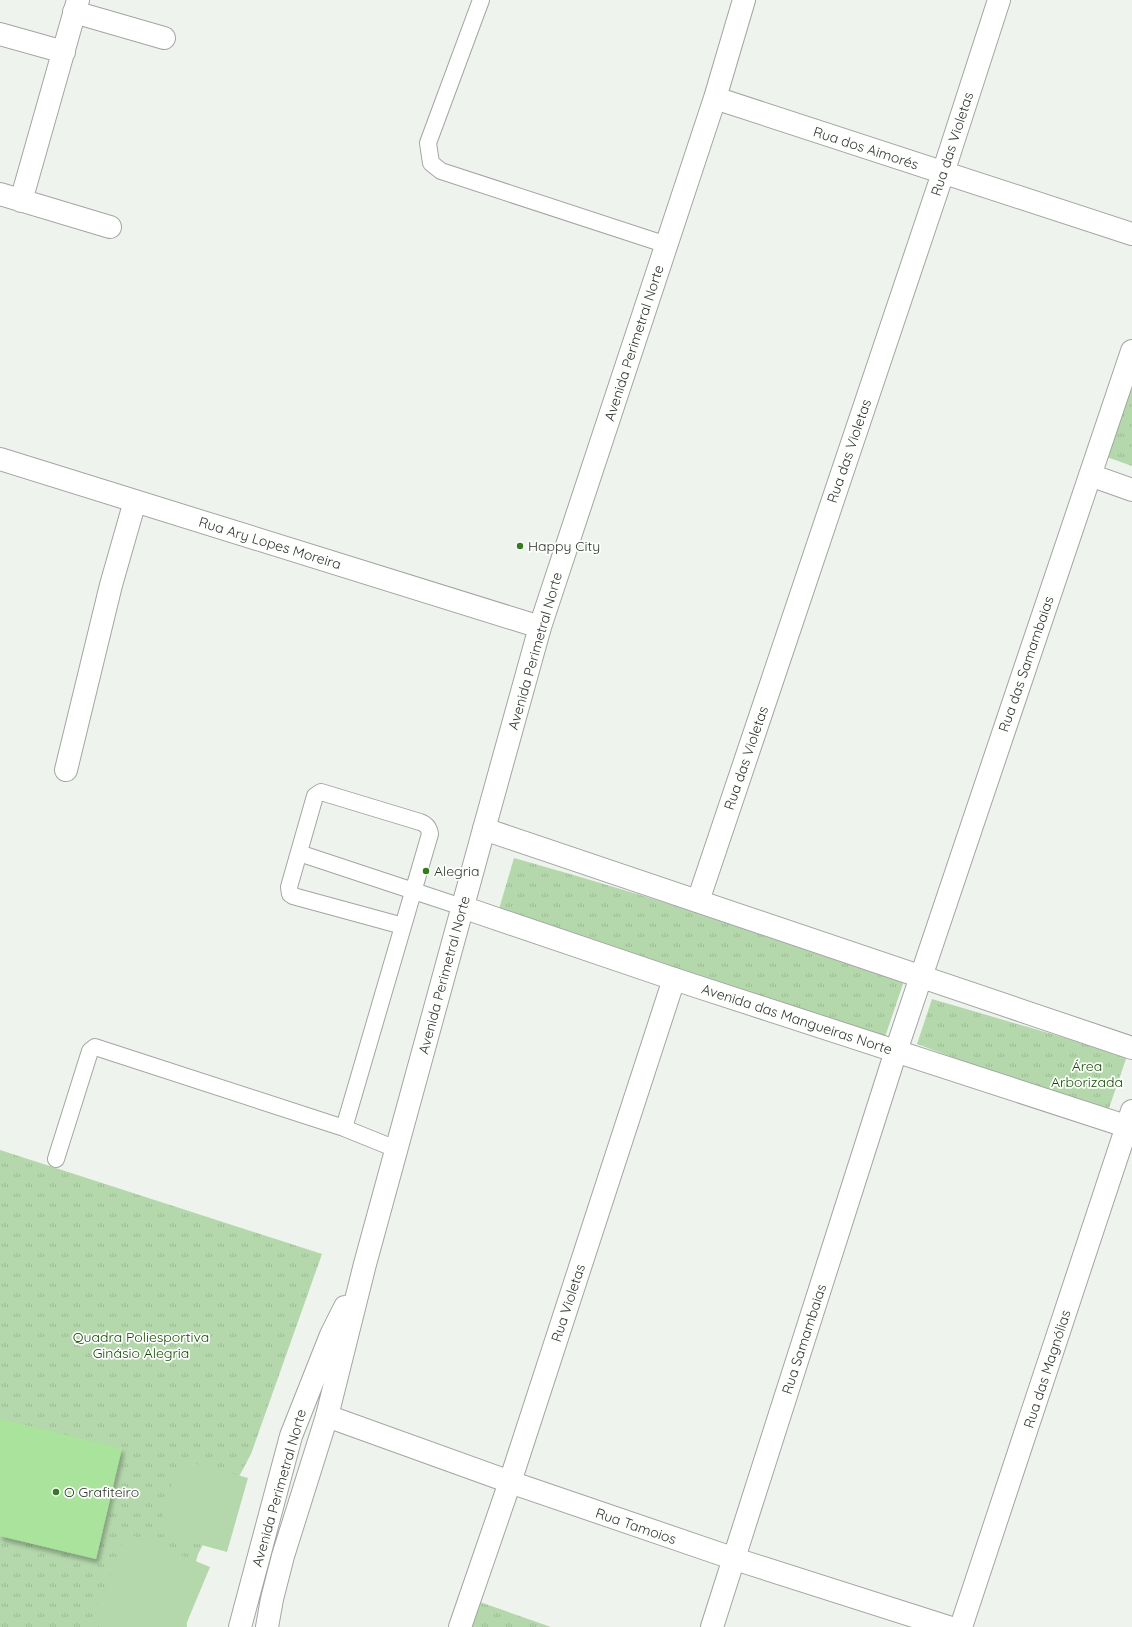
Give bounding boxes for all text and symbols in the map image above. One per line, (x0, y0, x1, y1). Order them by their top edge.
street label: Rua das Violetas (927, 90, 977, 198)
street label: Rua dos Aimorés (811, 122, 921, 174)
street label: Avenida Perimetral Norte (600, 263, 668, 423)
street label: Rua das Violetas (823, 397, 875, 505)
street label: Rua Ary Lopes Moreira (197, 513, 343, 573)
place label: Happy City (528, 537, 600, 555)
marker: Happy City (515, 541, 525, 551)
street label: Avenida Perimetral Norte (504, 570, 566, 732)
street label: Rua das Samambaias (994, 594, 1058, 734)
street label: Rua das Violetas (720, 704, 772, 812)
place label: Alegria (434, 862, 480, 880)
marker: Alegria (421, 866, 431, 876)
street label: Avenida Perimetral Norte (414, 894, 474, 1056)
street label: Avenida das Mangueiras Norte (699, 980, 895, 1058)
park label: Área Arborizada (1051, 1057, 1123, 1091)
street label: Rua Violetas (547, 1262, 589, 1344)
street label: Rua Samambaias (778, 1282, 830, 1396)
street label: Rua das Magnólias (1019, 1307, 1075, 1431)
park label: Quadra Poliesportiva Ginásio Alegria (73, 1328, 209, 1362)
street label: Avenida Perimetral Norte (248, 1407, 310, 1569)
place label: O Grafiteiro (64, 1483, 139, 1501)
marker: O Grafiteiro (51, 1487, 61, 1497)
street label: Rua Tamoios (593, 1504, 679, 1548)

